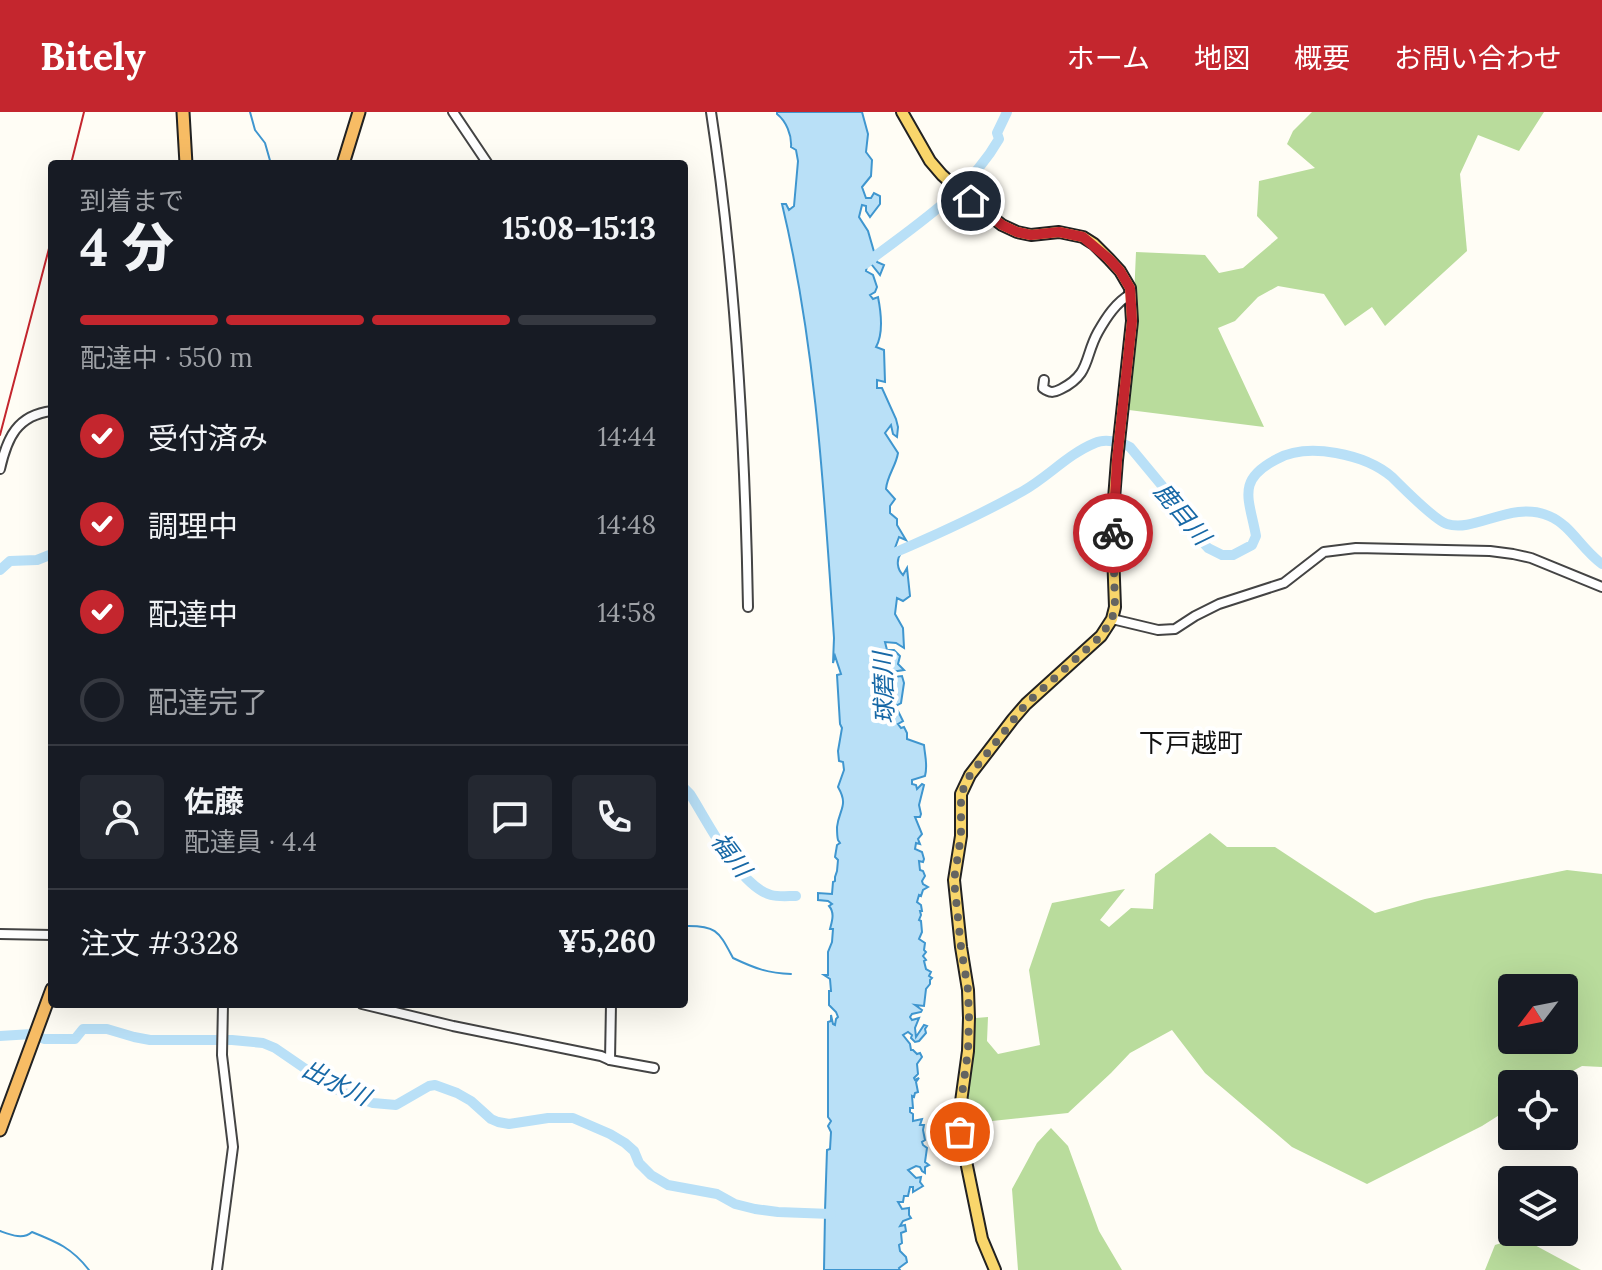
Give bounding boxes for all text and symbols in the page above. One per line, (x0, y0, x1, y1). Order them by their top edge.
text: Bitely (40, 32, 146, 80)
text: ホーム (1067, 40, 1150, 76)
text: 地図 (1194, 40, 1250, 76)
text: 概要 (1294, 40, 1350, 76)
text: お問い合わせ (1394, 40, 1562, 76)
pin (937, 167, 1005, 235)
icon: home (949, 179, 993, 223)
text: 到着まで (80, 184, 184, 217)
text: 15:08–15:13 (502, 209, 656, 247)
text: 4 分 (80, 214, 174, 280)
text: 配達中 · 550 m (80, 341, 253, 374)
icon: check (80, 414, 124, 458)
text: 受付済み (148, 419, 268, 457)
text: 14:44 (598, 420, 656, 453)
water label: 鹿目川 (1147, 476, 1219, 554)
courier (1073, 493, 1153, 573)
icon: check (80, 502, 124, 546)
text: 調理中 (148, 507, 238, 545)
text: 14:48 (597, 508, 656, 541)
icon: bike (1091, 511, 1135, 555)
icon: check (80, 590, 124, 634)
text: 配達中 (148, 595, 238, 633)
text: 14:58 (597, 596, 656, 629)
water label: 球磨川 (867, 649, 900, 725)
text: 配達完了 (148, 683, 268, 721)
district label: 下戸越町 (1139, 726, 1243, 759)
button: person (80, 775, 164, 859)
button: chat (468, 775, 552, 859)
button: phone (572, 775, 656, 859)
text: 佐藤 (184, 782, 244, 820)
text: 配達員 · 4.4 (184, 825, 317, 858)
water label: 福川 (705, 826, 760, 886)
text: ¥5,260 (558, 922, 656, 960)
text: 注文 #3328 (80, 924, 239, 962)
north arrow (1498, 974, 1578, 1054)
map controls (1498, 974, 1578, 1246)
water label: 出水川 (297, 1053, 378, 1114)
button: locate (1498, 1070, 1578, 1150)
pin (926, 1098, 994, 1166)
icon: bag (938, 1110, 982, 1154)
button: layers (1498, 1166, 1578, 1246)

